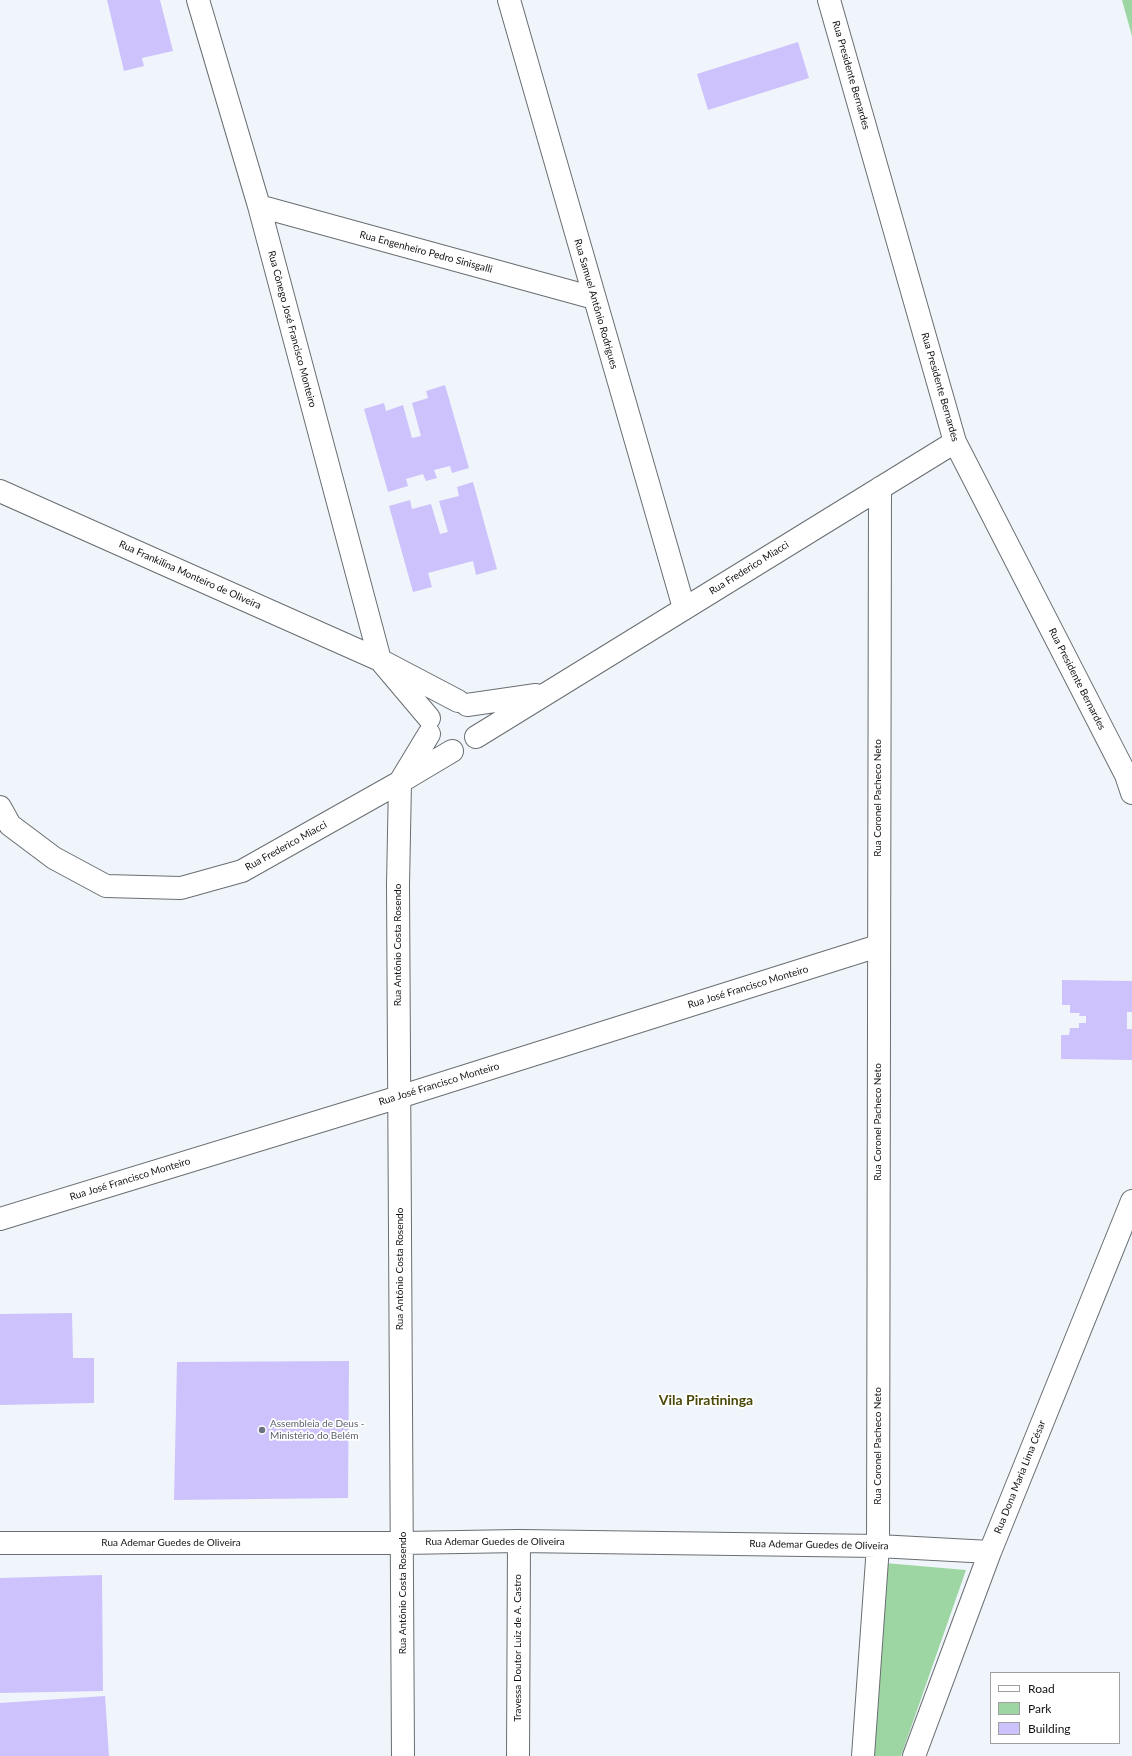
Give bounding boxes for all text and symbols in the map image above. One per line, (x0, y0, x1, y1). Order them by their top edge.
street label: Rua Presidente Bernardes (830, 19, 872, 131)
street label: Rua Engenheiro Pedro Sinisgalli (358, 228, 494, 276)
street label: Rua Samuel Antônio Rodrigues (572, 238, 620, 370)
street label: Rua Cônego José Francisco Monteiro (265, 249, 319, 409)
street label: Rua Presidente Bernardes (919, 331, 961, 443)
street label: Rua Frankilina Monteiro de Oliveira (117, 538, 263, 612)
street label: Rua Frederico Miacci (707, 539, 791, 597)
street label: Rua Presidente Bernardes (1046, 626, 1108, 732)
street label: Rua Coronel Pacheco Neto (872, 739, 884, 857)
street label: Rua Frederico Miacci (243, 819, 329, 873)
street label: Rua Antônio Costa Rosendo (392, 884, 404, 1006)
street label: Rua José Francisco Monteiro (686, 963, 810, 1011)
street label: Rua José Francisco Monteiro (377, 1060, 501, 1108)
street label: Rua Coronel Pacheco Neto (872, 1063, 884, 1181)
street label: Rua José Francisco Monteiro (68, 1155, 192, 1203)
street label: Rua Antônio Costa Rosendo (394, 1208, 406, 1330)
street label: Rua Coronel Pacheco Neto (872, 1387, 884, 1505)
district label: Vila Piratininga (659, 1392, 753, 1408)
place label: Assembleia de Deus - Ministério do Belém (270, 1418, 365, 1442)
street label: Rua Dona Maria Lima César (992, 1419, 1048, 1535)
marker: Assembleia de Deus - Ministério do Belém (257, 1425, 267, 1435)
street label: Rua Antônio Costa Rosendo (397, 1532, 409, 1654)
street label: Rua Ademar Guedes de Oliveira (425, 1536, 565, 1548)
street label: Rua Ademar Guedes de Oliveira (101, 1537, 241, 1549)
street label: Rua Ademar Guedes de Oliveira (749, 1538, 889, 1552)
street label: Travessa Doutor Luiz de A. Castro (512, 1574, 524, 1722)
legend (990, 1672, 1120, 1744)
text: Road (1028, 1681, 1055, 1696)
text: Park (1028, 1701, 1051, 1716)
text: Building (1028, 1721, 1071, 1736)

